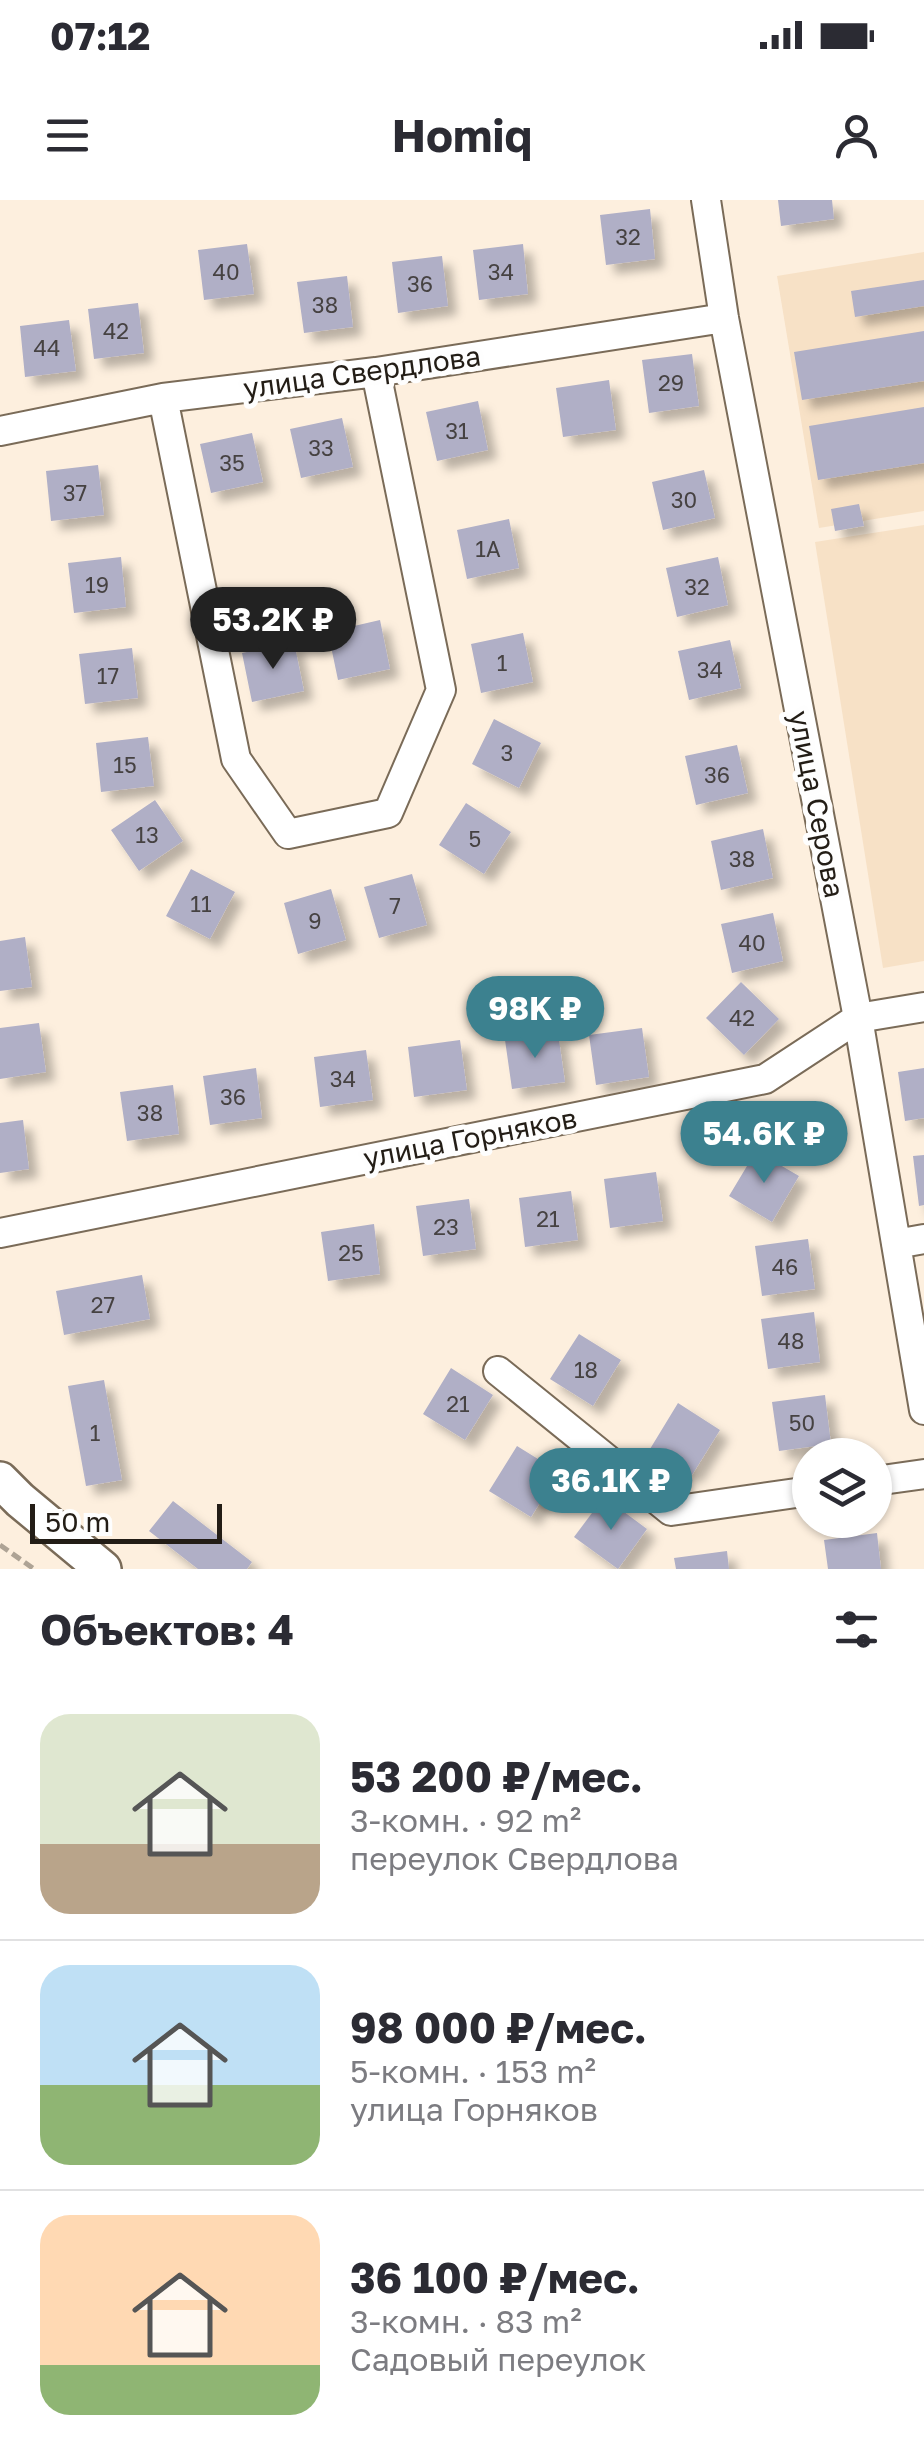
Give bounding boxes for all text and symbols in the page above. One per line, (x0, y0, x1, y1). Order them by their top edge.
text: 07:12 (50, 13, 150, 58)
icon: menu (40, 108, 95, 163)
text: Homiq (392, 108, 532, 162)
icon: person (829, 108, 884, 163)
house number: 32 (615, 223, 641, 250)
house number: 40 (212, 258, 240, 285)
house number: 34 (488, 258, 514, 285)
house number: 36 (407, 270, 433, 297)
house number: 38 (312, 291, 338, 318)
house number: 42 (103, 317, 129, 344)
house number: 44 (34, 334, 60, 361)
street label: улица Свердлова (241, 339, 483, 405)
house number: 29 (658, 369, 684, 396)
house number: 31 (445, 417, 469, 444)
house number: 33 (308, 434, 334, 461)
house number: 35 (219, 449, 245, 476)
house number: 37 (63, 479, 87, 506)
house number: 30 (671, 486, 697, 513)
house number: 1А (475, 535, 501, 562)
house number: 19 (85, 571, 109, 598)
house number: 32 (684, 573, 710, 600)
pin: 53.2K ₽ (181, 587, 365, 672)
text: 53.2K ₽ (212, 600, 334, 638)
house number: 1 (497, 649, 508, 676)
house number: 34 (697, 656, 723, 683)
house number: 17 (97, 662, 119, 689)
street label: улица Серова (783, 708, 852, 900)
house number: 3 (501, 739, 513, 766)
house number: 15 (113, 751, 137, 778)
house number: 36 (704, 761, 730, 788)
house number: 13 (135, 821, 159, 848)
house number: 5 (469, 825, 481, 852)
house number: 38 (729, 845, 755, 872)
house number: 11 (190, 890, 212, 917)
house number: 7 (389, 892, 401, 919)
house number: 9 (308, 907, 322, 934)
house number: 40 (738, 929, 766, 956)
pin: 98K ₽ (465, 976, 605, 1061)
text: 98K ₽ (488, 989, 582, 1027)
house number: 42 (729, 1004, 755, 1031)
house number: 34 (330, 1065, 356, 1092)
house number: 36 (220, 1083, 246, 1110)
house number: 38 (137, 1099, 163, 1126)
street label: улица Горняков (360, 1101, 579, 1174)
pin: 54.6K ₽ (672, 1101, 856, 1186)
text: 54.6K ₽ (703, 1114, 825, 1152)
house number: 21 (536, 1205, 560, 1232)
house number: 23 (433, 1213, 459, 1240)
house number: 25 (338, 1239, 364, 1266)
house number: 46 (772, 1253, 798, 1280)
house number: 27 (91, 1291, 115, 1318)
house number: 48 (778, 1327, 804, 1354)
house number: 18 (574, 1356, 598, 1383)
house number: 21 (446, 1390, 470, 1417)
house number: 50 (789, 1409, 815, 1436)
house number: 1 (90, 1419, 101, 1446)
map controls (792, 1438, 892, 1538)
button: layers (792, 1438, 892, 1538)
pin: 36.1K ₽ (519, 1448, 703, 1533)
text: 36.1K ₽ (551, 1461, 671, 1499)
scale bar (30, 1499, 222, 1544)
text: 50 m (45, 1505, 110, 1538)
icon: filters (829, 1602, 884, 1657)
text: Объектов: 4 (40, 1604, 294, 1654)
text: 53 200 ₽/мес. (350, 1751, 643, 1801)
icon: home (120, 1754, 240, 1874)
text: 3-комн. · 92 m² (350, 1801, 581, 1839)
text: переулок Свердлова (350, 1839, 679, 1877)
text: 98 000 ₽/мес. (350, 2002, 647, 2052)
icon: home (120, 2005, 240, 2125)
text: 5-комн. · 153 m² (350, 2052, 596, 2090)
text: улица Горняков (350, 2090, 598, 2128)
text: 36 100 ₽/мес. (350, 2252, 640, 2302)
icon: home (120, 2255, 240, 2375)
text: 3-комн. · 83 m² (350, 2302, 582, 2340)
text: Садовый переулок (350, 2340, 646, 2378)

